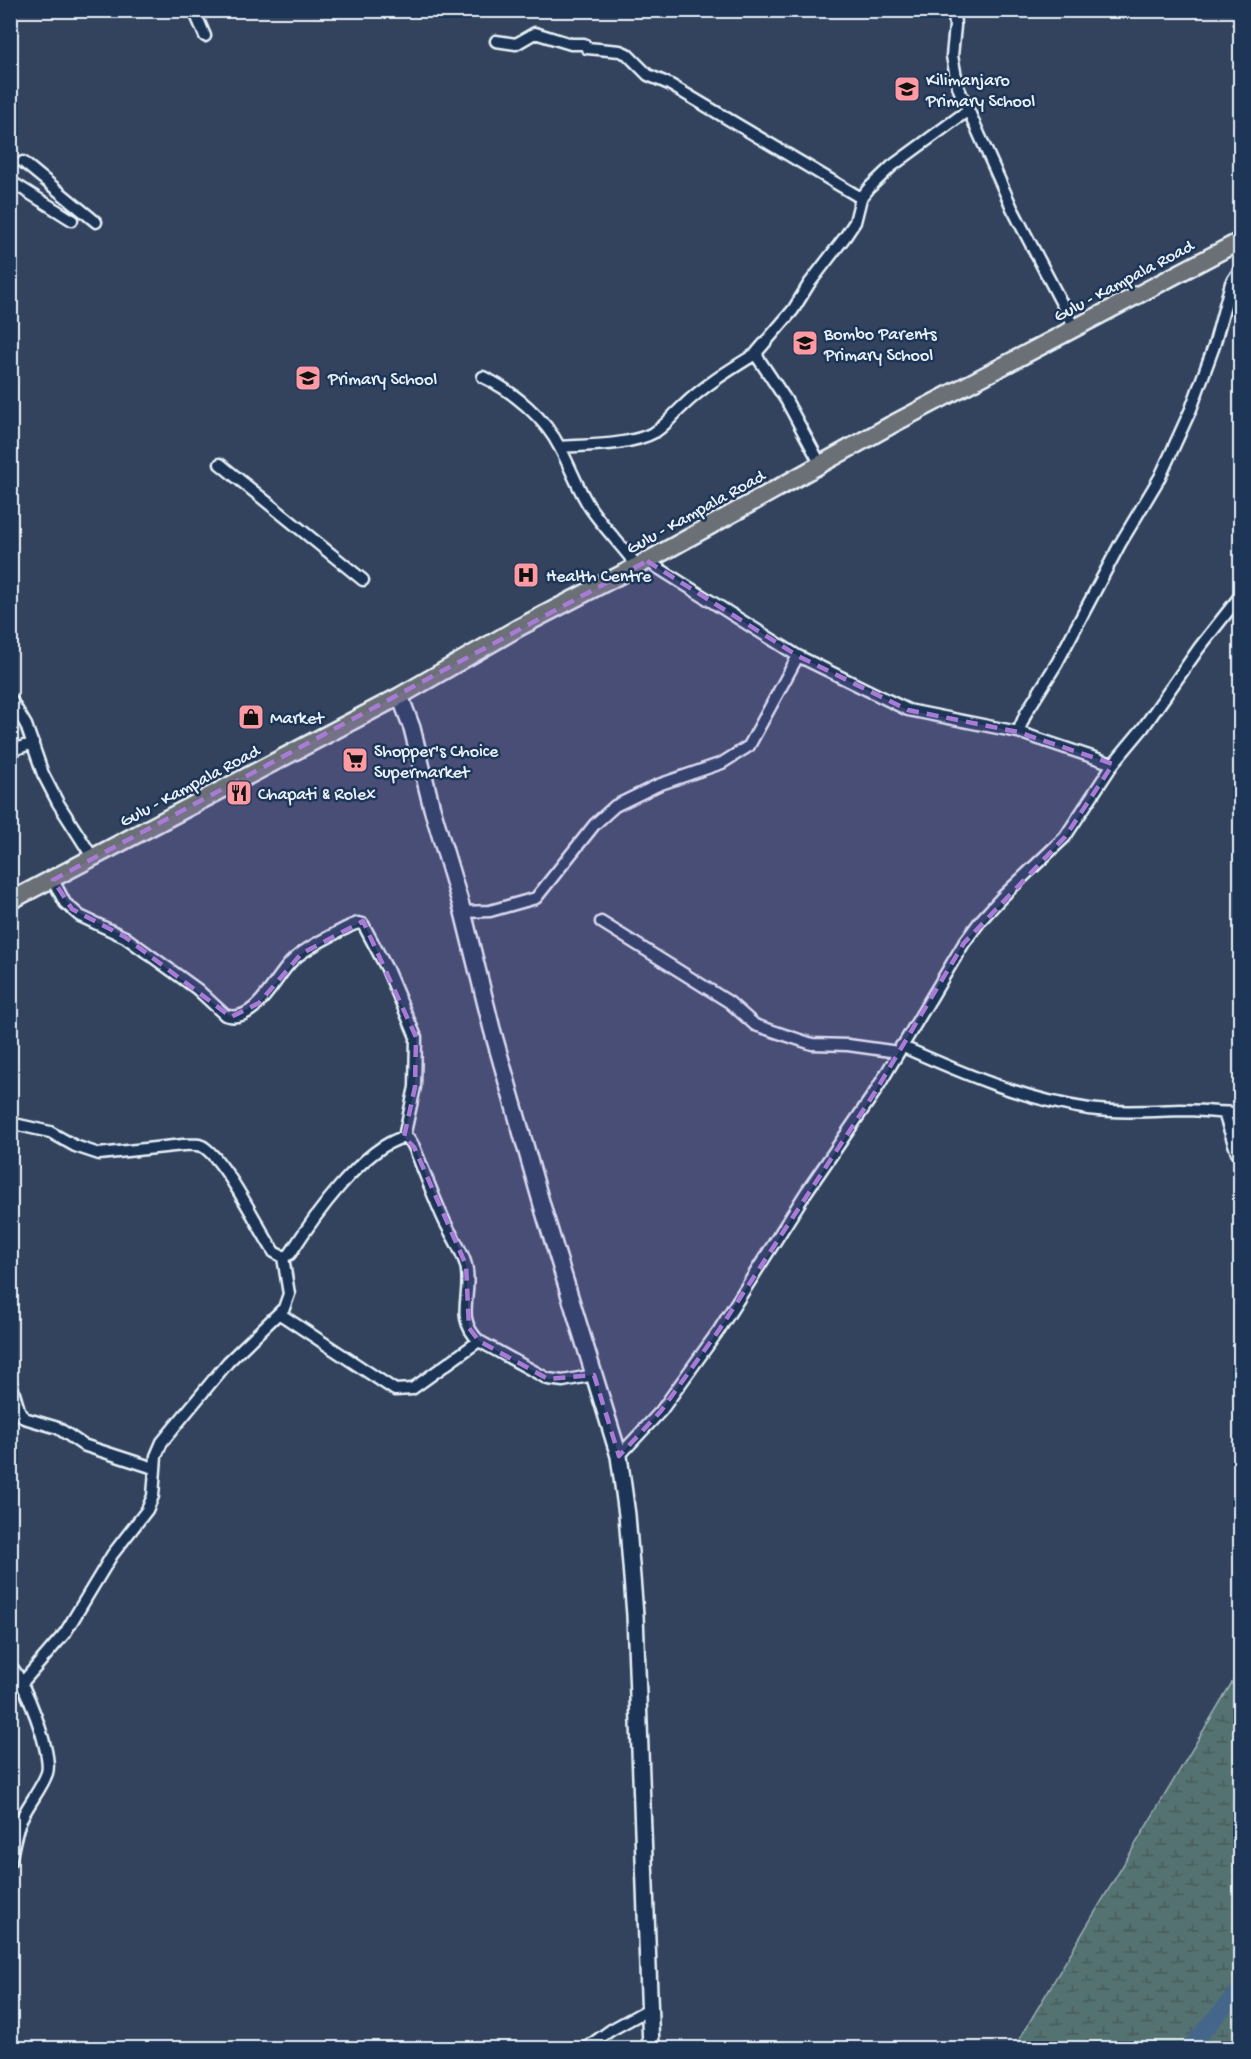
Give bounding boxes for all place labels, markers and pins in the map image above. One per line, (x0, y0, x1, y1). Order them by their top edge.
place label: Kilimanjaro Primary School (925, 71, 1035, 113)
school or university icon: Kilimanjaro Primary School (892, 74, 922, 104)
place label: Bombo Parents Primary School (823, 325, 938, 367)
school or university icon: Bombo Parents Primary School (790, 328, 820, 358)
school or university icon: Primary School (293, 363, 323, 393)
place label: Primary School (327, 370, 437, 391)
hospital icon: Health Centre (511, 560, 541, 590)
place label: Health Centre (546, 567, 652, 588)
shop icon: Market (236, 702, 266, 732)
place label: Market (270, 709, 325, 730)
place label: Shopper's Choice Supermarket (374, 742, 499, 784)
supermarket icon: Shopper's Choice Supermarket (340, 745, 370, 775)
restaurant icon: Chapati & Rolex (224, 778, 254, 808)
place label: Chapati & Rolex (258, 785, 376, 806)

